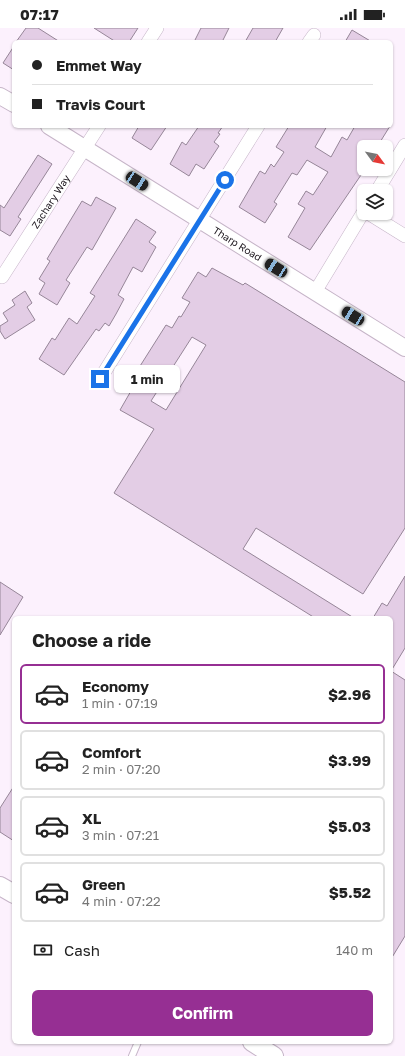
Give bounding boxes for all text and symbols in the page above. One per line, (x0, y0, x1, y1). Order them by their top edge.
text: 07:17 (20, 5, 59, 23)
text: Emmet Way (56, 56, 142, 74)
text: Travis Court (56, 95, 145, 113)
north arrow (357, 140, 393, 176)
map controls (357, 140, 393, 220)
car (124, 169, 150, 193)
route start (216, 171, 234, 189)
street label: Zachary Way (29, 172, 72, 231)
button: layers (357, 184, 393, 220)
street label: Tharp Road (211, 224, 264, 263)
car (263, 257, 289, 279)
car (340, 305, 366, 327)
callout: 1 min (114, 365, 180, 393)
route end (91, 370, 109, 388)
text: 1 min (131, 371, 163, 387)
text: Choose a ride (32, 629, 151, 651)
icon: car (34, 676, 70, 712)
text: Economy (82, 677, 149, 695)
text: $2.96 (328, 685, 371, 703)
text: 1 min · 07:19 (82, 695, 158, 711)
icon: car (34, 742, 70, 778)
text: Comfort (82, 743, 141, 761)
text: $3.99 (328, 751, 371, 769)
text: 2 min · 07:20 (82, 761, 161, 777)
icon: car (34, 808, 70, 844)
text: XL (82, 809, 101, 827)
text: $5.03 (328, 817, 371, 835)
text: 3 min · 07:21 (82, 827, 159, 843)
icon: car (34, 874, 70, 910)
text: Green (82, 875, 125, 893)
text: $5.52 (329, 883, 371, 901)
text: 4 min · 07:22 (82, 893, 161, 909)
icon: cash (32, 939, 54, 961)
text: Cash (64, 941, 100, 959)
text: 140 m (336, 942, 373, 958)
button: Confirm (32, 990, 373, 1036)

